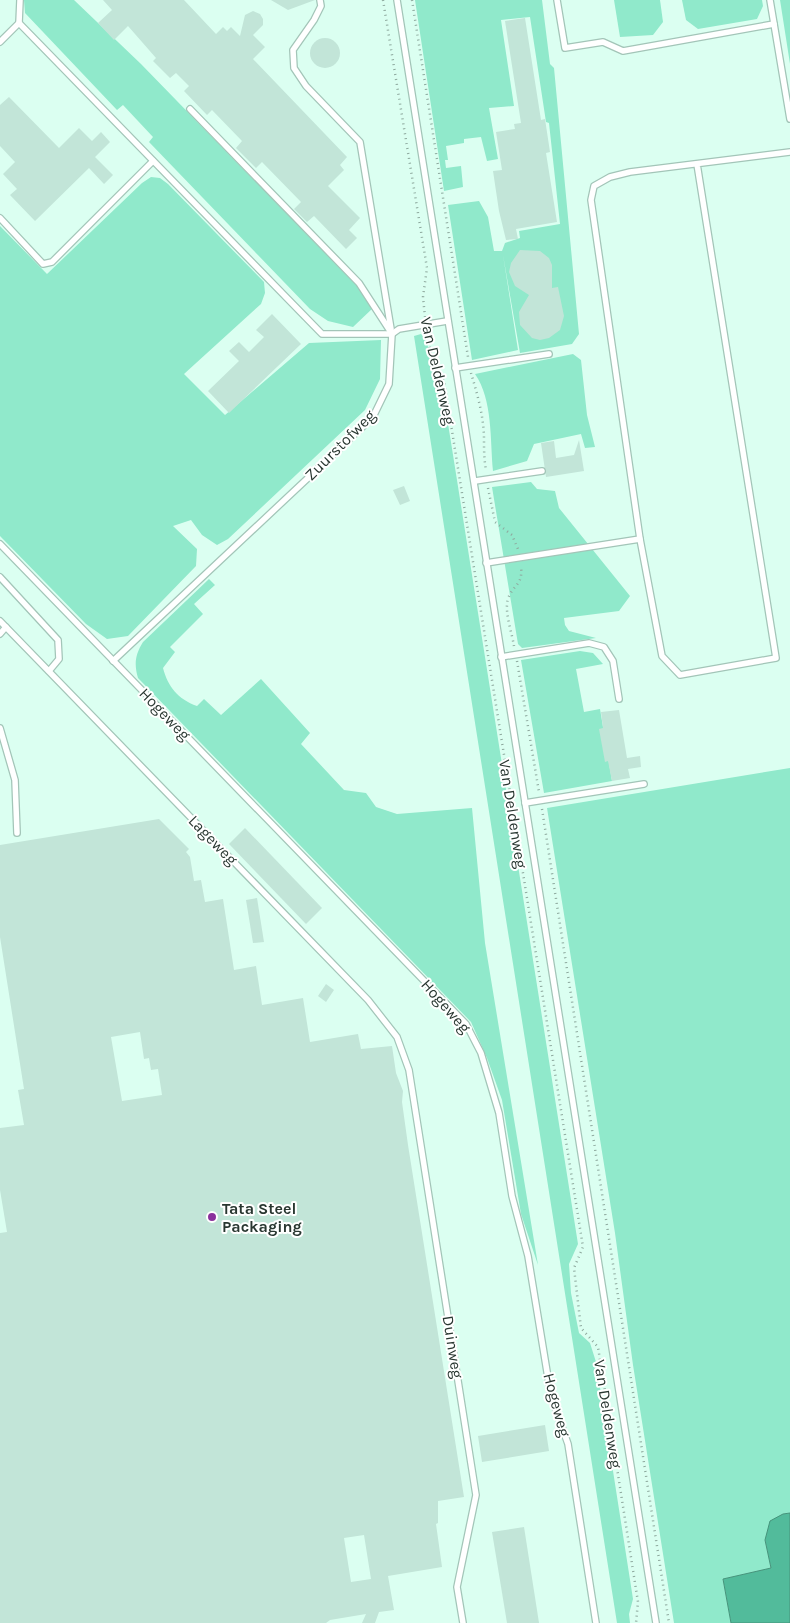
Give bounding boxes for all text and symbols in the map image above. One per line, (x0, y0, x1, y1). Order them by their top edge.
street label: Van Deldenweg (416, 315, 460, 427)
street label: Zuurstofweg (301, 406, 379, 484)
street label: Hogeweg (135, 684, 195, 744)
street label: Van Deldenweg (495, 758, 531, 870)
street label: Lageweg (184, 811, 242, 869)
street label: Hogeweg (417, 975, 475, 1037)
place label: Tata Steel Packaging (222, 1199, 302, 1236)
marker: Tata Steel Packaging (206, 1211, 218, 1223)
street label: Duinweg (439, 1314, 467, 1380)
street label: Van Deldenweg (590, 1358, 626, 1470)
street label: Hogeweg (539, 1371, 575, 1439)

